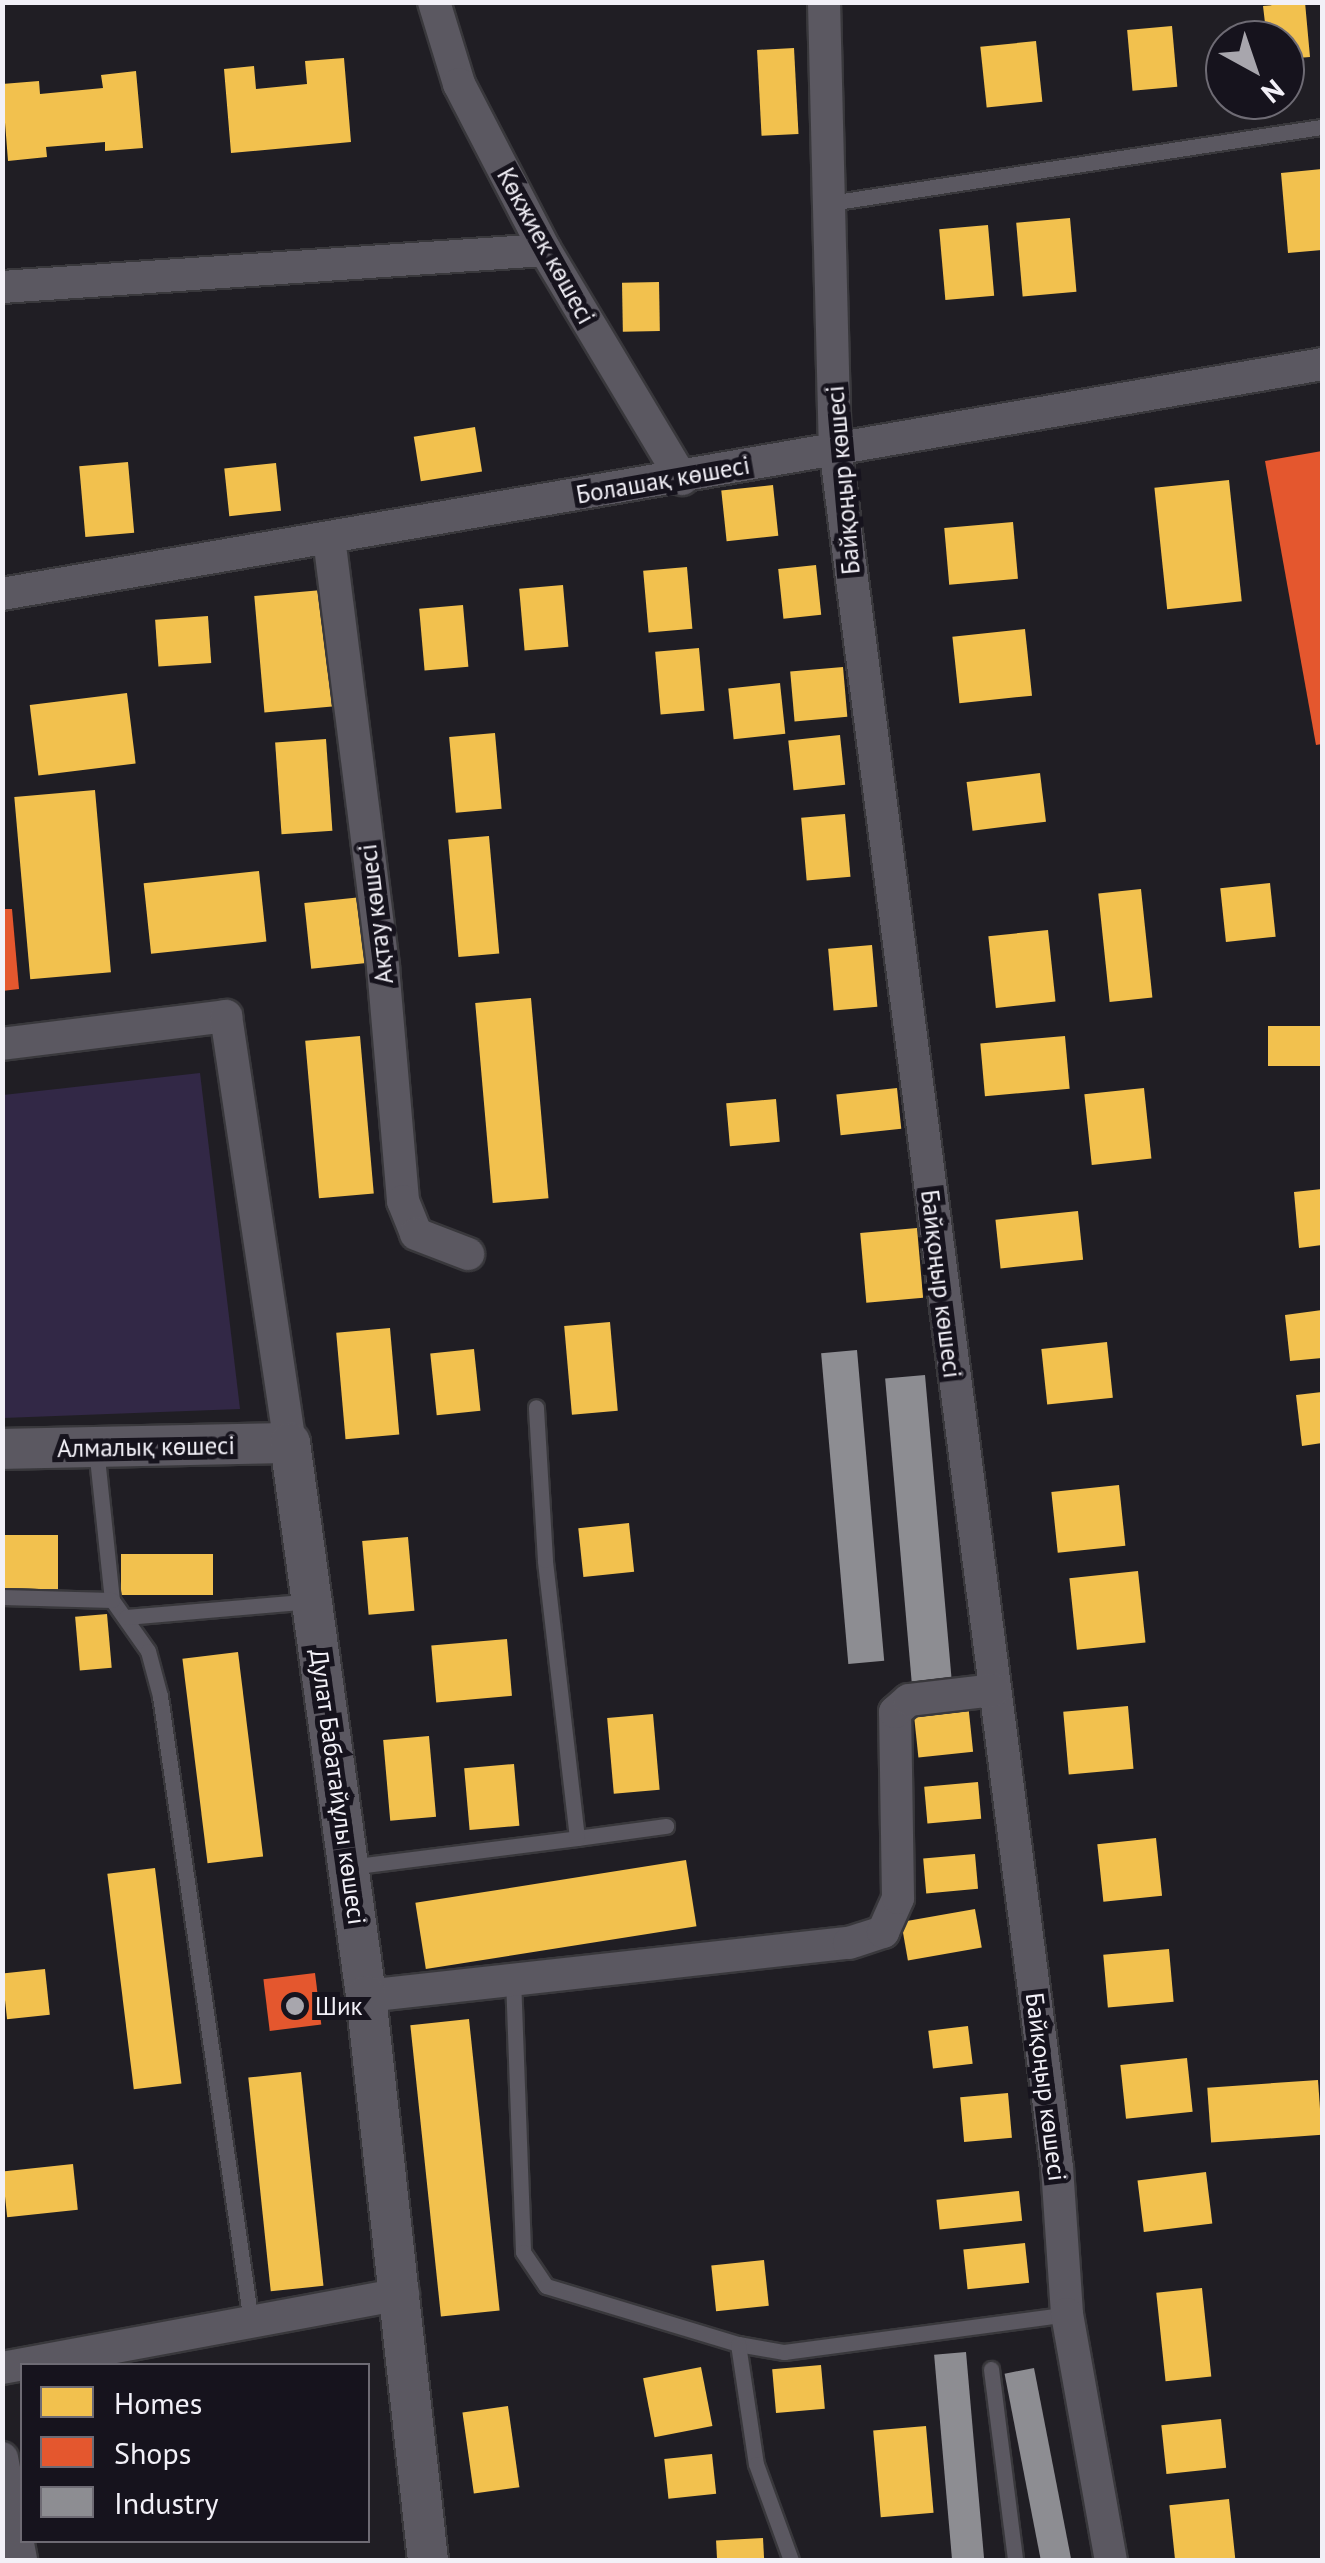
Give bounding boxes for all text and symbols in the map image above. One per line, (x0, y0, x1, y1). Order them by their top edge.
north arrow (1205, 20, 1305, 120)
text: N (1254, 72, 1292, 112)
street label: Көкжиек көшесі (491, 163, 601, 329)
street label: Байқоңыр көшесі (820, 384, 866, 576)
street label: Болашақ көшесі (574, 450, 752, 510)
street label: Ақтау көшесі (352, 842, 400, 986)
street label: Байқоңыр көшесі (915, 1188, 967, 1380)
street label: Алмалық көшесі (57, 1430, 235, 1464)
street label: Дулат Бабатайұлы көшесі (304, 1647, 372, 1927)
place label: Шик (315, 1991, 363, 2021)
street label: Байқоңыр көшесі (1020, 1991, 1072, 2183)
marker: Шик (284, 1995, 306, 2017)
legend (20, 2363, 370, 2543)
text: Homes (114, 2383, 202, 2422)
text: Shops (114, 2433, 191, 2472)
text: Industry (114, 2483, 218, 2522)

